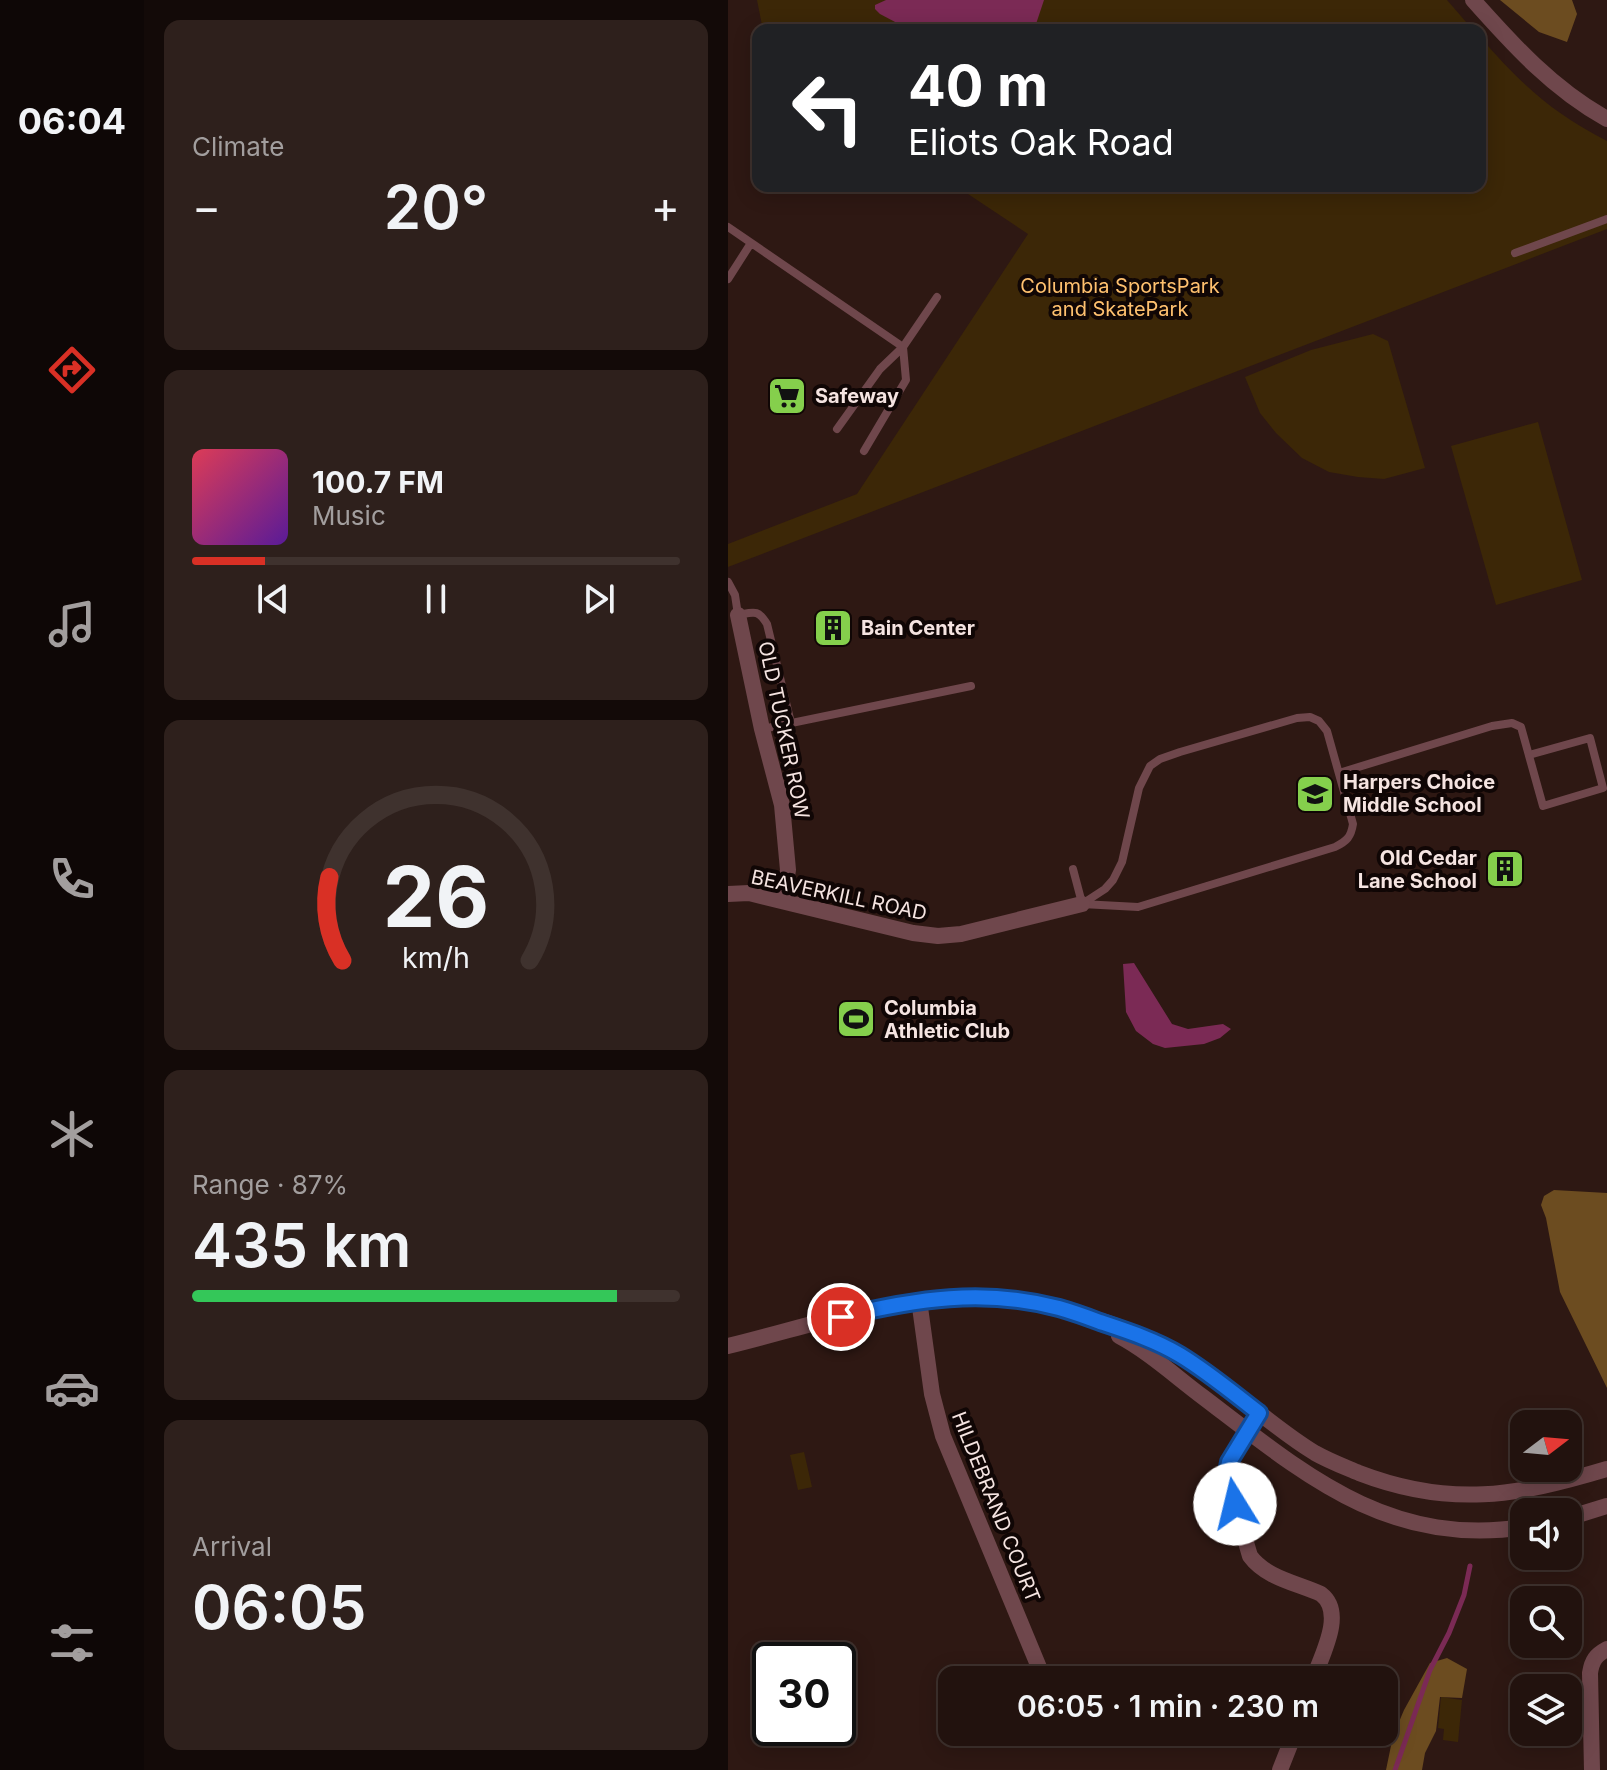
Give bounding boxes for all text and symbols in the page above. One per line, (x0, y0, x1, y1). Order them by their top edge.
text: 40 m (908, 52, 1048, 120)
icon: left (776, 56, 880, 160)
text: 06:04 (18, 99, 126, 143)
text: Eliots Oak Road (908, 120, 1174, 164)
text: Climate (192, 131, 284, 162)
text: 20° (384, 171, 488, 243)
text: − (192, 180, 221, 234)
text: + (651, 180, 680, 234)
park label: Columbia SportsPark and SkatePark (1020, 274, 1220, 321)
icon: directions (44, 342, 100, 398)
supermarket icon: Safeway (766, 375, 808, 417)
place label: Safeway (815, 384, 899, 408)
text: 100.7 FM (312, 464, 444, 500)
text: Music (312, 500, 386, 531)
icon: previous (251, 577, 295, 621)
icon: pause (414, 577, 458, 621)
icon: next (577, 577, 621, 621)
icon: music (44, 596, 100, 652)
building icon: Bain Center (812, 607, 854, 649)
place label: Bain Center (861, 616, 975, 640)
street label: OLD TUCKER ROW (753, 639, 815, 821)
place label: Harpers Choice Middle School (1343, 770, 1495, 817)
school or university icon: Harpers Choice Middle School (1294, 773, 1336, 815)
text: 26 (383, 846, 489, 947)
place label: Old Cedar Lane School (1358, 846, 1477, 893)
building icon: Old Cedar Lane School (1484, 848, 1526, 890)
icon: phone (44, 851, 100, 907)
street label: BEAVERKILL ROAD (749, 865, 929, 925)
text: km/h (402, 940, 470, 975)
place label: Columbia Athletic Club (884, 996, 1010, 1043)
sports icon: Columbia Athletic Club (835, 998, 877, 1040)
icon: climate (44, 1106, 100, 1162)
text: Range · 87% (192, 1169, 348, 1200)
text: 435 km (192, 1209, 411, 1281)
pin (807, 1283, 875, 1351)
icon: arrive (819, 1295, 863, 1339)
icon: car (44, 1360, 100, 1416)
street label: HILDEBRAND COURT (947, 1408, 1045, 1606)
north arrow (1510, 1410, 1582, 1482)
map controls (1510, 1410, 1582, 1746)
position arrow (1193, 1462, 1277, 1546)
button: sound (1510, 1498, 1582, 1570)
text: Arrival (192, 1531, 272, 1562)
text: 06:05 (192, 1571, 366, 1643)
button: search (1510, 1586, 1582, 1658)
icon: filters (44, 1615, 100, 1671)
speed limit sign: 30 (752, 1642, 856, 1746)
button: layers (1510, 1674, 1582, 1746)
text: 06:05 · 1 min · 230 m (1017, 1688, 1319, 1724)

